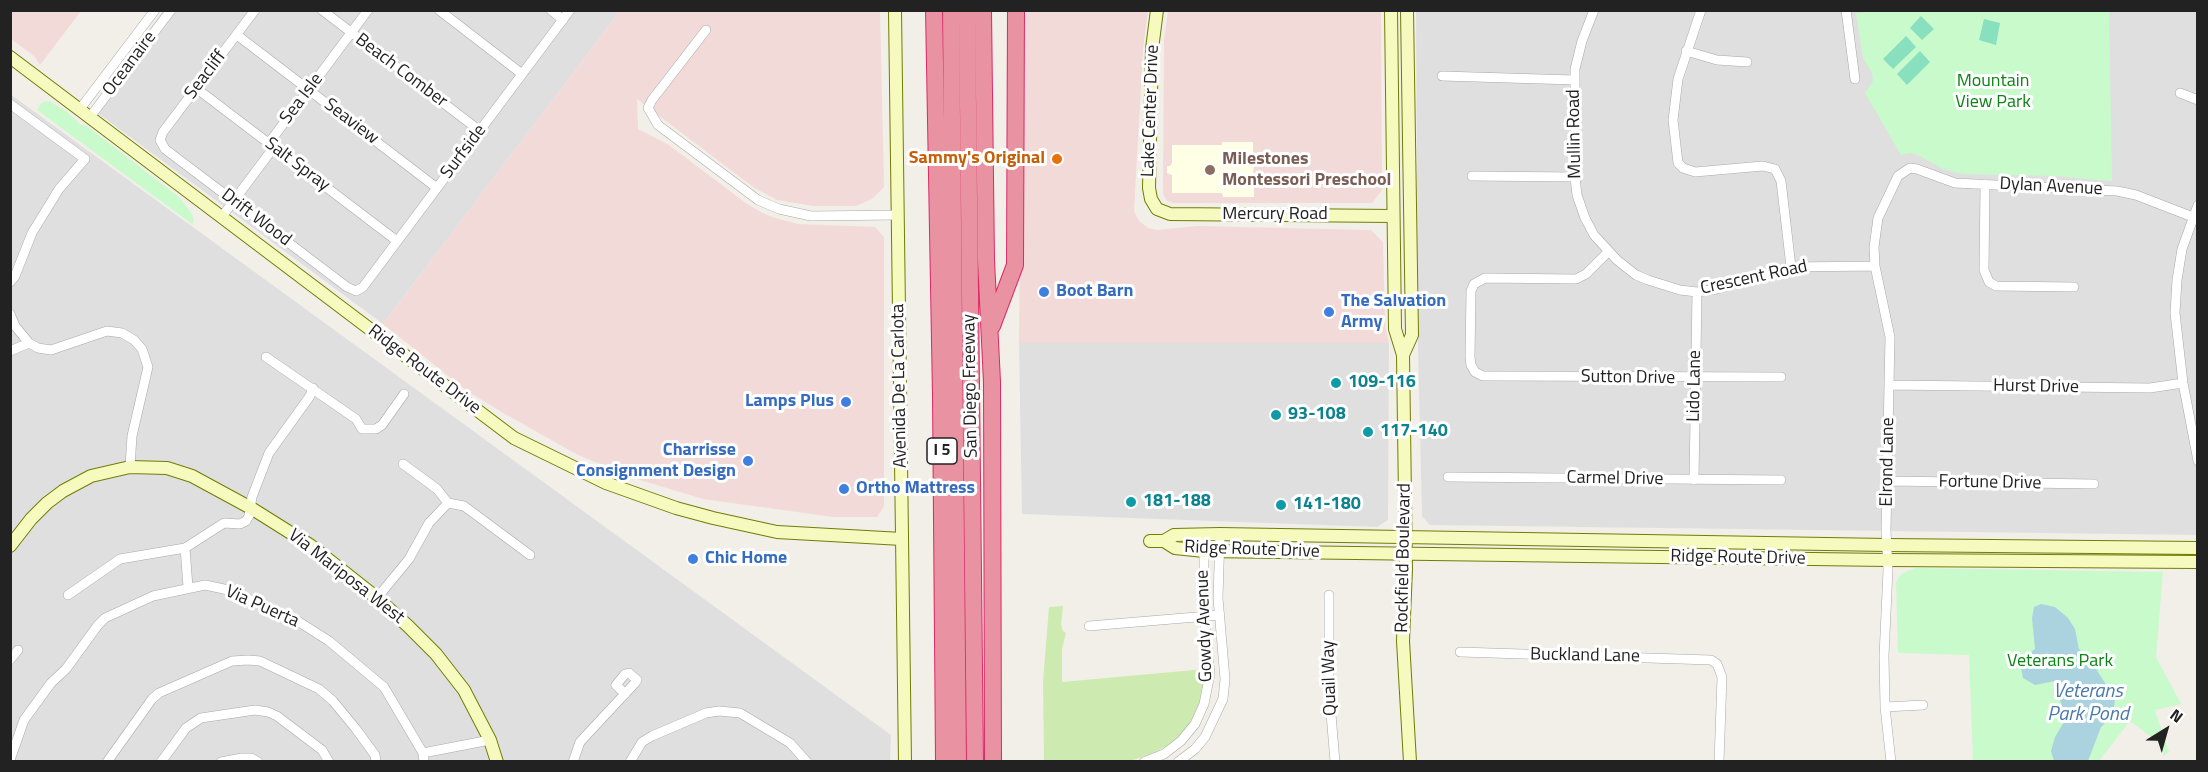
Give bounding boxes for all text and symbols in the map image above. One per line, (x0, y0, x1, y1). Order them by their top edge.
street label: Oceanaire (99, 27, 161, 101)
street label: Beach Comber (351, 29, 451, 113)
street label: Lake Center Drive (1138, 44, 1164, 178)
street label: Seacliff (181, 46, 231, 104)
street label: Sea Isle (276, 69, 328, 129)
park label: Mountain View Park (1955, 71, 2031, 113)
street label: Mullin Road (1563, 89, 1587, 179)
street label: Seaview (319, 94, 383, 150)
street label: Surfside (437, 121, 491, 183)
street label: Salt Spray (260, 133, 334, 197)
place label: Sammy's Original (909, 148, 1045, 170)
place label: Milestones Montessori Preschool (1222, 149, 1391, 192)
marker: Sammy's Original (1050, 152, 1064, 166)
marker: Milestones Montessori Preschool (1203, 163, 1217, 177)
street label: Dylan Avenue (1999, 174, 2103, 200)
street label: Drift Wood (217, 185, 295, 251)
street label: Mercury Road (1222, 204, 1328, 226)
street label: Crescent Road (1698, 256, 1810, 300)
place label: Boot Barn (1056, 281, 1133, 303)
marker: Boot Barn (1037, 285, 1051, 299)
place label: The Salvation Army (1341, 291, 1446, 334)
street label: Avenida De La Carlota (888, 304, 912, 468)
marker: The Salvation Army (1322, 305, 1336, 319)
street label: San Diego Freeway (959, 314, 983, 458)
street label: Ridge Route Drive (363, 321, 485, 419)
street label: Lido Lane (1684, 350, 1706, 422)
street label: Sutton Drive (1581, 366, 1675, 390)
place label: 109-116 (1348, 372, 1416, 394)
street label: Hurst Drive (1993, 375, 2079, 399)
marker: 109-116 (1329, 376, 1343, 390)
place label: Lamps Plus (745, 391, 834, 413)
marker: Lamps Plus (839, 395, 853, 409)
place label: 93-108 (1288, 404, 1346, 426)
marker: 93-108 (1269, 408, 1283, 422)
street label: Elrond Lane (1876, 417, 1900, 507)
place label: 117-140 (1380, 421, 1448, 443)
marker: 117-140 (1361, 425, 1375, 439)
road number: I 5 (927, 438, 957, 464)
place label: Charrisse Consignment Design (576, 440, 736, 482)
marker: Charrisse Consignment Design (741, 454, 755, 468)
street label: Carmel Drive (1566, 467, 1664, 491)
street label: Fortune Drive (1938, 471, 2042, 495)
place label: Ortho Mattress (856, 478, 975, 500)
marker: Ortho Mattress (837, 482, 851, 496)
street label: Rockfield Boulevard (1392, 483, 1416, 633)
place label: 181-188 (1143, 491, 1211, 513)
place label: 141-180 (1293, 494, 1361, 516)
marker: 181-188 (1124, 495, 1138, 509)
marker: 141-180 (1274, 498, 1288, 512)
street label: Via Mariposa West (284, 525, 408, 629)
street label: Ridge Route Drive (1184, 537, 1320, 563)
street label: Ridge Route Drive (1670, 546, 1806, 570)
place label: Chic Home (705, 548, 787, 570)
marker: Chic Home (686, 552, 700, 566)
street label: Gowdy Avenue (1192, 569, 1218, 683)
street label: Via Puerta (222, 581, 302, 633)
street label: Quail Way (1318, 640, 1342, 716)
street label: Buckland Lane (1530, 644, 1640, 668)
park label: Veterans Park (2007, 651, 2113, 673)
water label: Veterans Park Pond (2047, 680, 2129, 727)
north arrow (2136, 700, 2196, 760)
text: N (2165, 703, 2188, 729)

